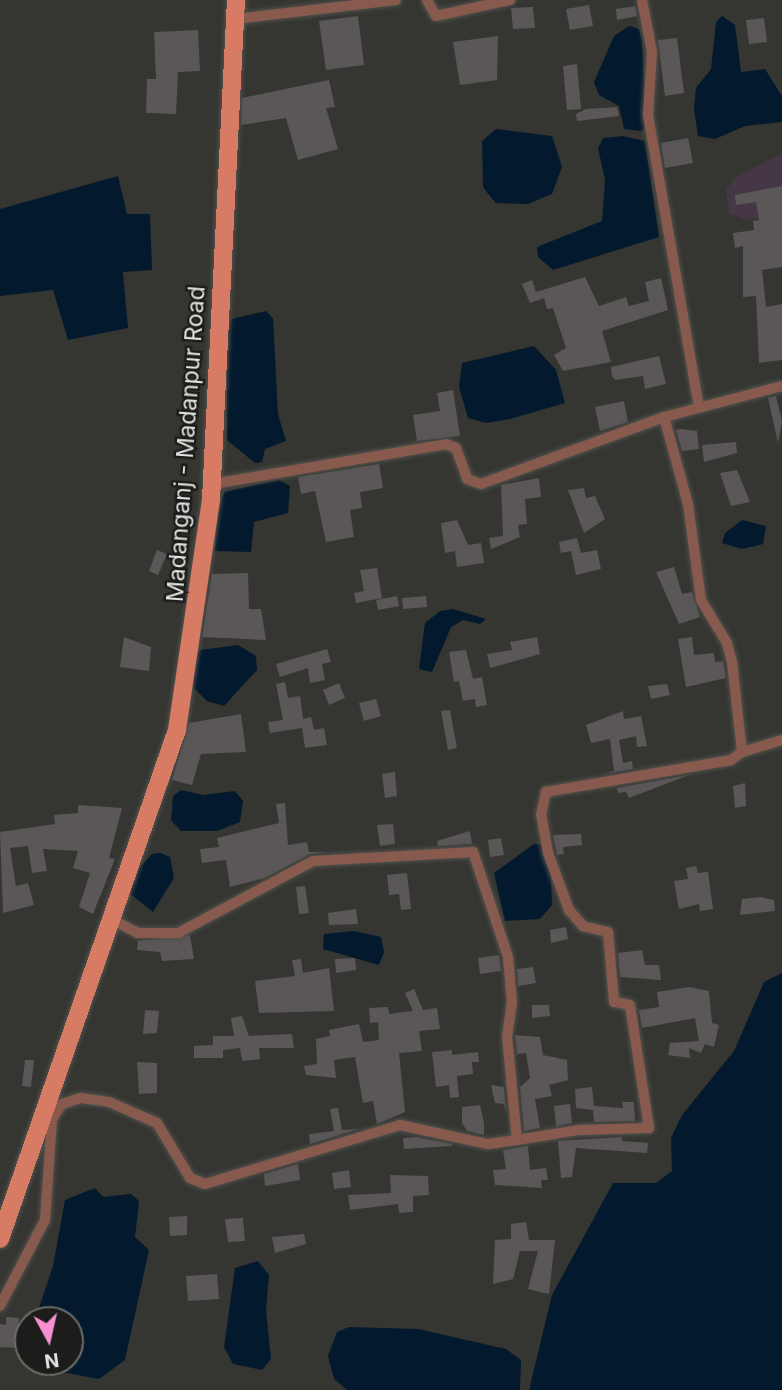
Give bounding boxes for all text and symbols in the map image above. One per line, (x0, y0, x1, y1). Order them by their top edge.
street label: Madanganj - Madanpur Road (161, 285, 211, 603)
north arrow (14, 1306, 84, 1376)
text: N (43, 1348, 60, 1373)

